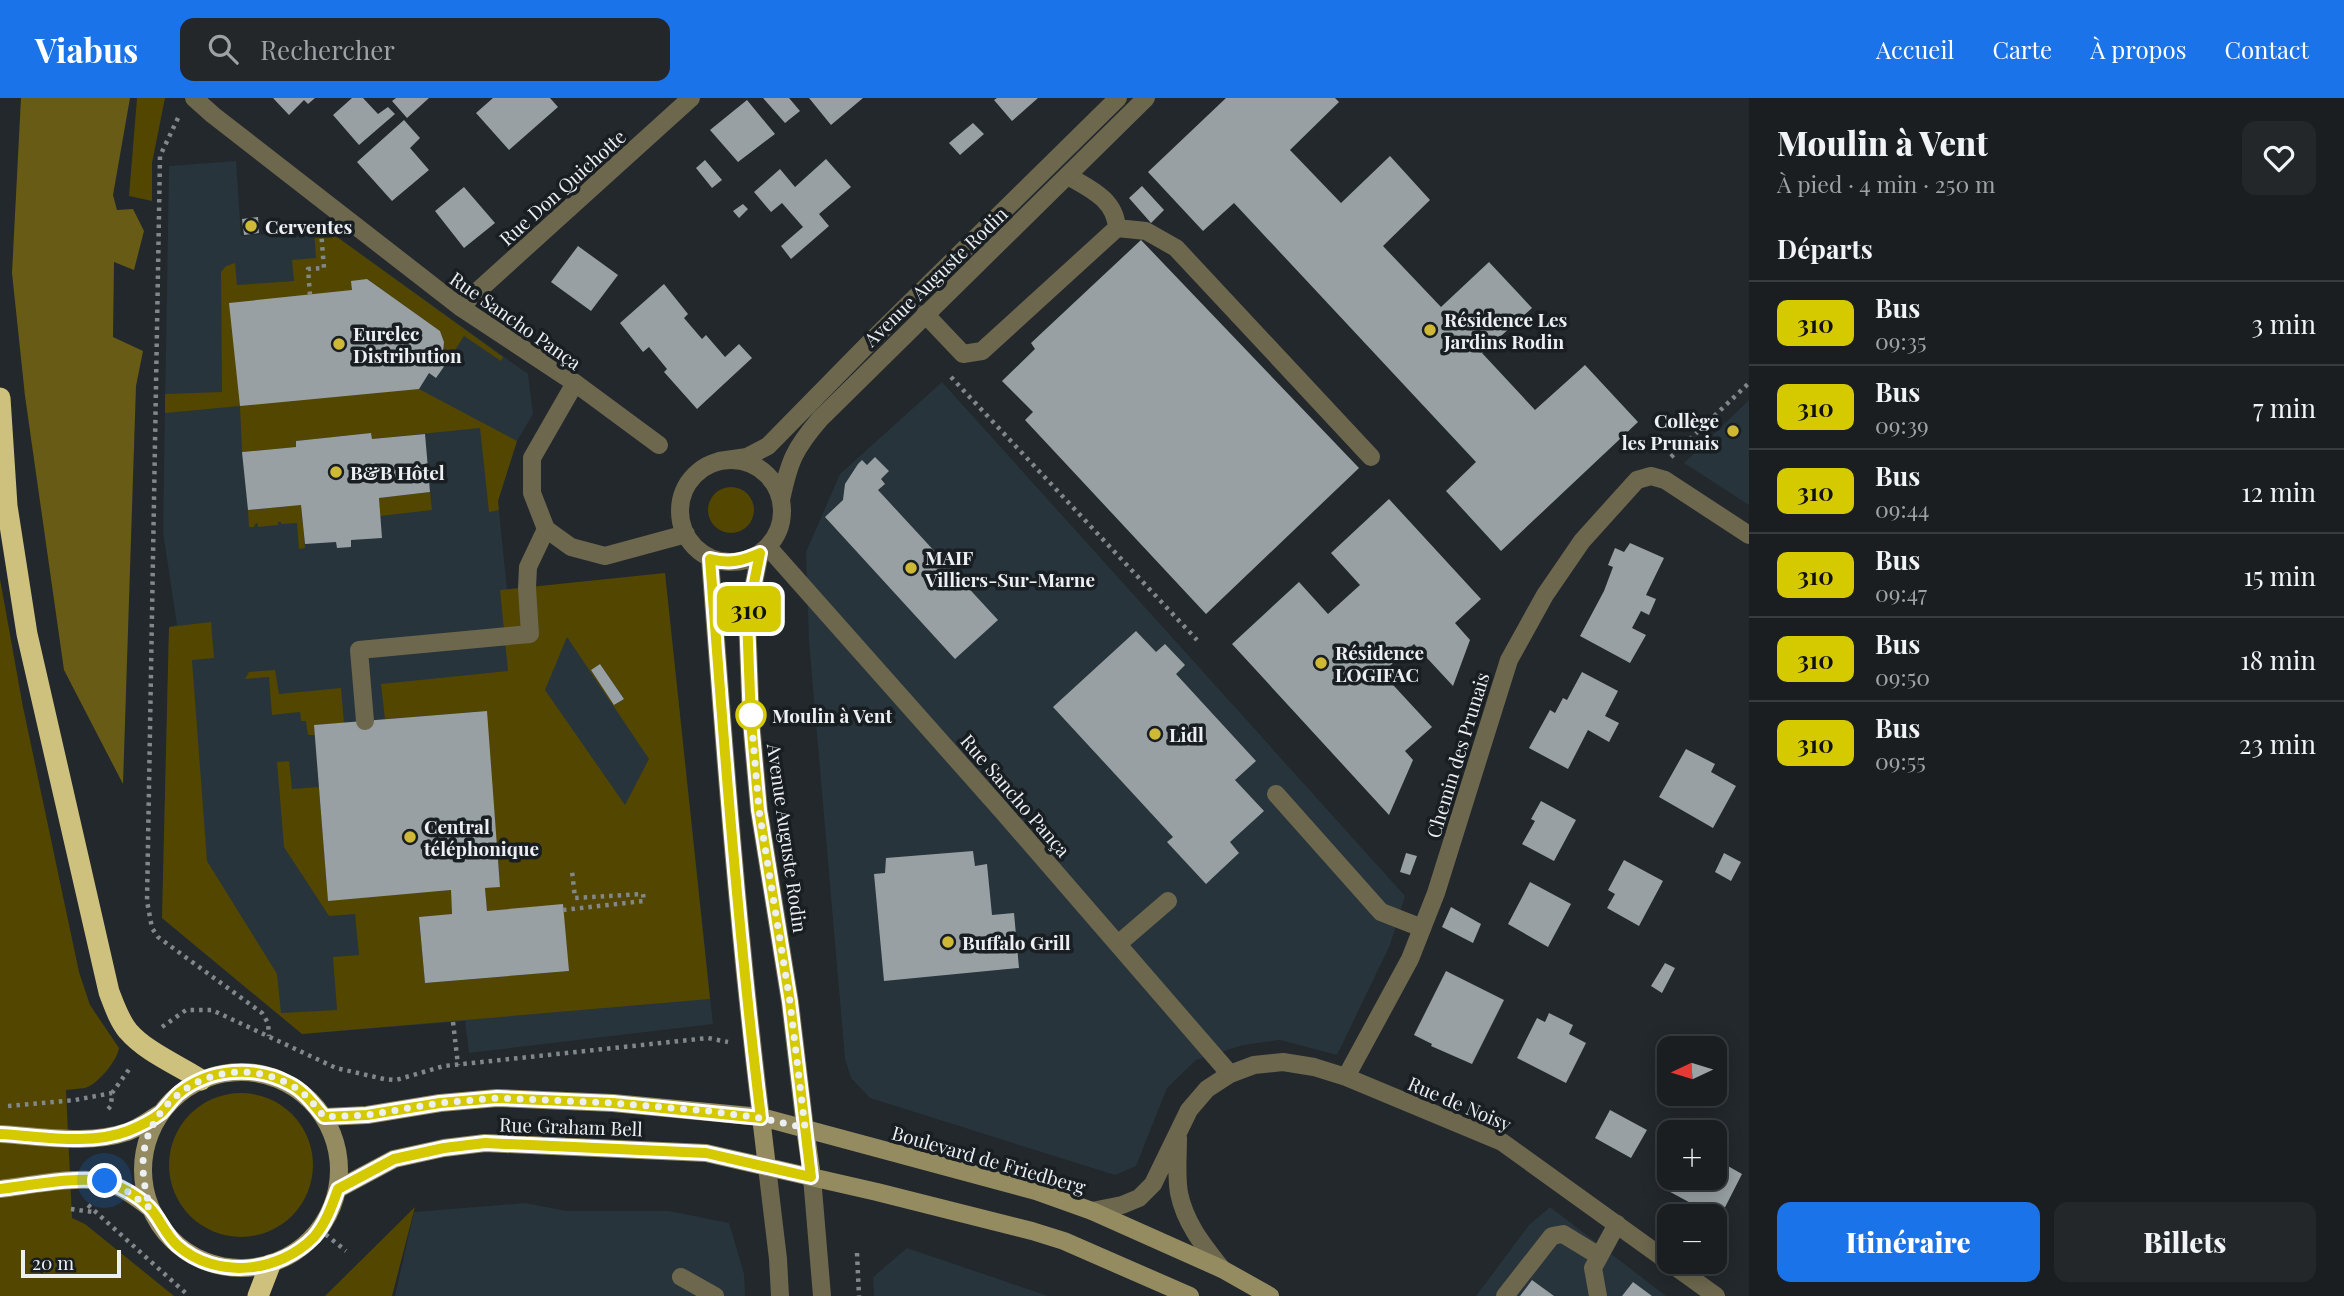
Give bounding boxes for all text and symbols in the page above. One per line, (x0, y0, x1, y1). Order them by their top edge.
search box (180, 18, 670, 81)
text: Viabus (35, 27, 138, 71)
icon: search (204, 30, 242, 68)
text: Rechercher (260, 32, 395, 67)
text: Accueil (1876, 33, 1954, 65)
text: Carte (1992, 33, 2052, 65)
text: À propos (2090, 33, 2186, 65)
text: Contact (2224, 33, 2309, 65)
text: Moulin à Vent (1777, 120, 1988, 164)
button: heart (2242, 121, 2316, 195)
street label: Rue Don Quichotte (493, 123, 631, 251)
text: À pied · 4 min · 250 m (1777, 168, 1995, 199)
street label: Avenue Auguste Rodin (857, 200, 1013, 352)
place label: Cerventes (265, 213, 352, 239)
marker: Cerventes (243, 218, 259, 234)
text: Départs (1777, 231, 1873, 266)
street label: Rue Sancho Pança (445, 265, 587, 375)
text: Bus (1875, 290, 1920, 325)
place label: Résidence Les Jardins Rodin (1443, 306, 1568, 354)
text: 3 min (2252, 306, 2316, 341)
text: 310 (1797, 307, 1834, 339)
place label: Eurelec Distribution (353, 320, 462, 368)
marker: Résidence Les Jardins Rodin (1422, 322, 1438, 338)
text: 09:35 (1875, 325, 1927, 356)
marker: Eurelec Distribution (331, 336, 347, 352)
text: Bus (1875, 374, 1920, 409)
text: 7 min (2253, 390, 2316, 425)
text: 310 (1797, 391, 1834, 423)
place label: Collège les Prunais (1622, 407, 1719, 455)
text: 09:39 (1875, 409, 1929, 440)
marker: Collège les Prunais (1725, 423, 1741, 439)
text: Bus (1875, 458, 1920, 493)
place label: B&B Hôtel (350, 459, 445, 485)
marker: B&B Hôtel (328, 464, 344, 480)
text: 12 min (2241, 474, 2316, 509)
text: 310 (1797, 475, 1834, 507)
text: 09:44 (1875, 493, 1929, 524)
text: Bus (1875, 542, 1920, 577)
place label: MAIF Villiers-Sur-Marne (924, 544, 1095, 592)
text: 15 min (2244, 558, 2316, 593)
text: 310 (1797, 559, 1834, 591)
marker: MAIF Villiers-Sur-Marne (903, 560, 919, 576)
text: 09:47 (1875, 577, 1927, 608)
line badge: 310 (709, 586, 789, 632)
text: 310 (731, 593, 767, 625)
text: Bus (1875, 626, 1920, 661)
place label: Résidence LOGIFAC (1335, 639, 1424, 687)
text: 18 min (2240, 642, 2316, 677)
text: 310 (1797, 643, 1834, 675)
marker: Résidence LOGIFAC (1313, 655, 1329, 671)
text: 09:50 (1875, 661, 1930, 692)
street label: Chemin des Prunais (1419, 669, 1495, 841)
marker: Moulin à Vent (736, 700, 766, 730)
place label: Moulin à Vent (772, 702, 893, 728)
text: Bus (1875, 710, 1920, 745)
place label: Lidl (1169, 721, 1204, 747)
marker: Lidl (1147, 726, 1163, 742)
text: 23 min (2239, 726, 2316, 761)
text: 310 (1797, 727, 1834, 759)
street label: Rue Sancho Pança (955, 728, 1077, 862)
street label: Avenue Auguste Rodin (762, 741, 814, 935)
text: 09:55 (1875, 745, 1926, 776)
place label: Central téléphonique (423, 813, 539, 861)
marker: Central téléphonique (402, 829, 418, 845)
place label: Buffalo Grill (962, 929, 1071, 955)
marker: Buffalo Grill (940, 934, 956, 950)
north arrow (1657, 1036, 1727, 1106)
map controls (1657, 1036, 1727, 1274)
street label: Rue de Noisy (1404, 1070, 1516, 1137)
street label: Rue Graham Bell (499, 1111, 644, 1142)
street label: Boulevard de Friedberg (889, 1119, 1089, 1199)
button: + (1657, 1120, 1727, 1190)
your location (87, 1163, 122, 1198)
button: Itinéraire (1777, 1202, 2040, 1282)
button: Billets (2054, 1202, 2316, 1282)
button: − (1657, 1204, 1727, 1274)
scale bar (21, 1247, 121, 1279)
text: 20 m (32, 1249, 74, 1275)

